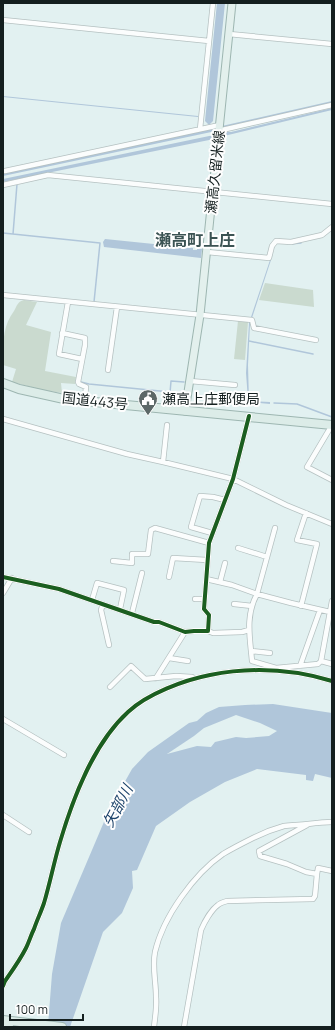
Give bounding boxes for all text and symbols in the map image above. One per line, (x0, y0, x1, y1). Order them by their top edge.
street label: 瀬高久留米線 (201, 129, 228, 215)
district label: 瀬高町上庄 (155, 229, 235, 251)
street label: 国道443号 (61, 388, 129, 413)
public building icon: 瀬高上庄郵便局 (137, 388, 159, 416)
place label: 瀬高上庄郵便局 (162, 389, 260, 408)
water label: 矢部川 (98, 779, 138, 831)
scale bar (10, 996, 83, 1022)
text: 100 m (16, 1001, 48, 1018)

